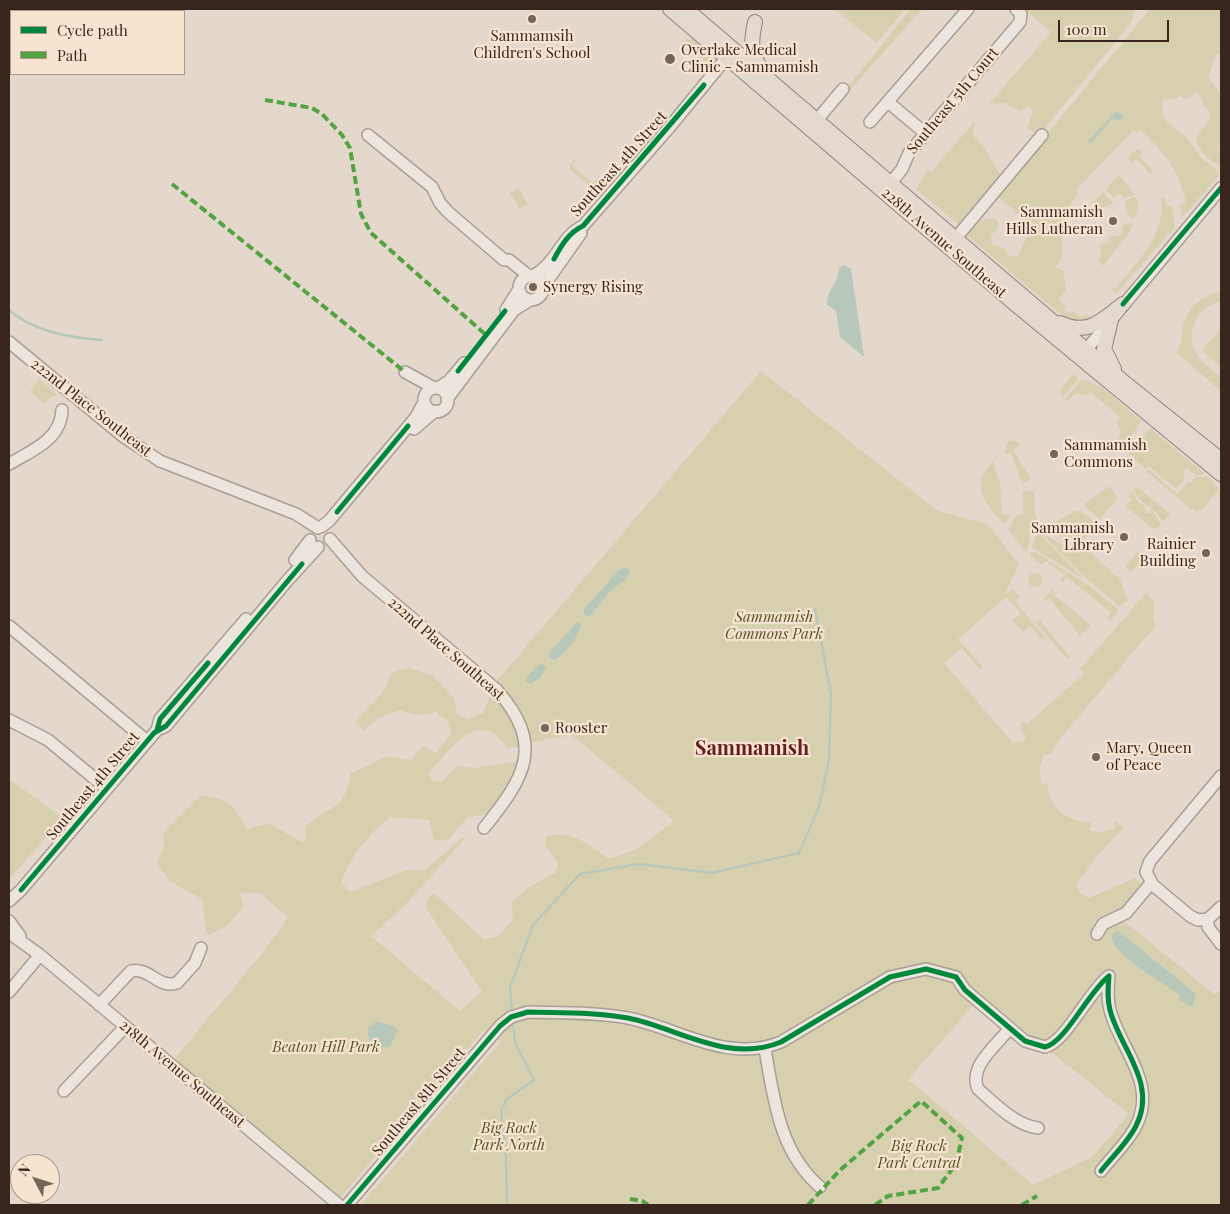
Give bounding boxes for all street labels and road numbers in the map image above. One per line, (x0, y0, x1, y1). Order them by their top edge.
street label: Southeast 5th Court (903, 44, 1003, 158)
street label: Southeast 4th Street (567, 108, 671, 220)
street label: 228th Avenue Southeast (878, 184, 1010, 302)
street label: 222nd Place Southeast (27, 355, 155, 461)
street label: 222nd Place Southeast (384, 594, 508, 704)
street label: Southeast 4th Street (43, 728, 143, 844)
street label: 218th Avenue Southeast (116, 1016, 248, 1132)
street label: Southeast 8th Street (368, 1044, 470, 1160)

